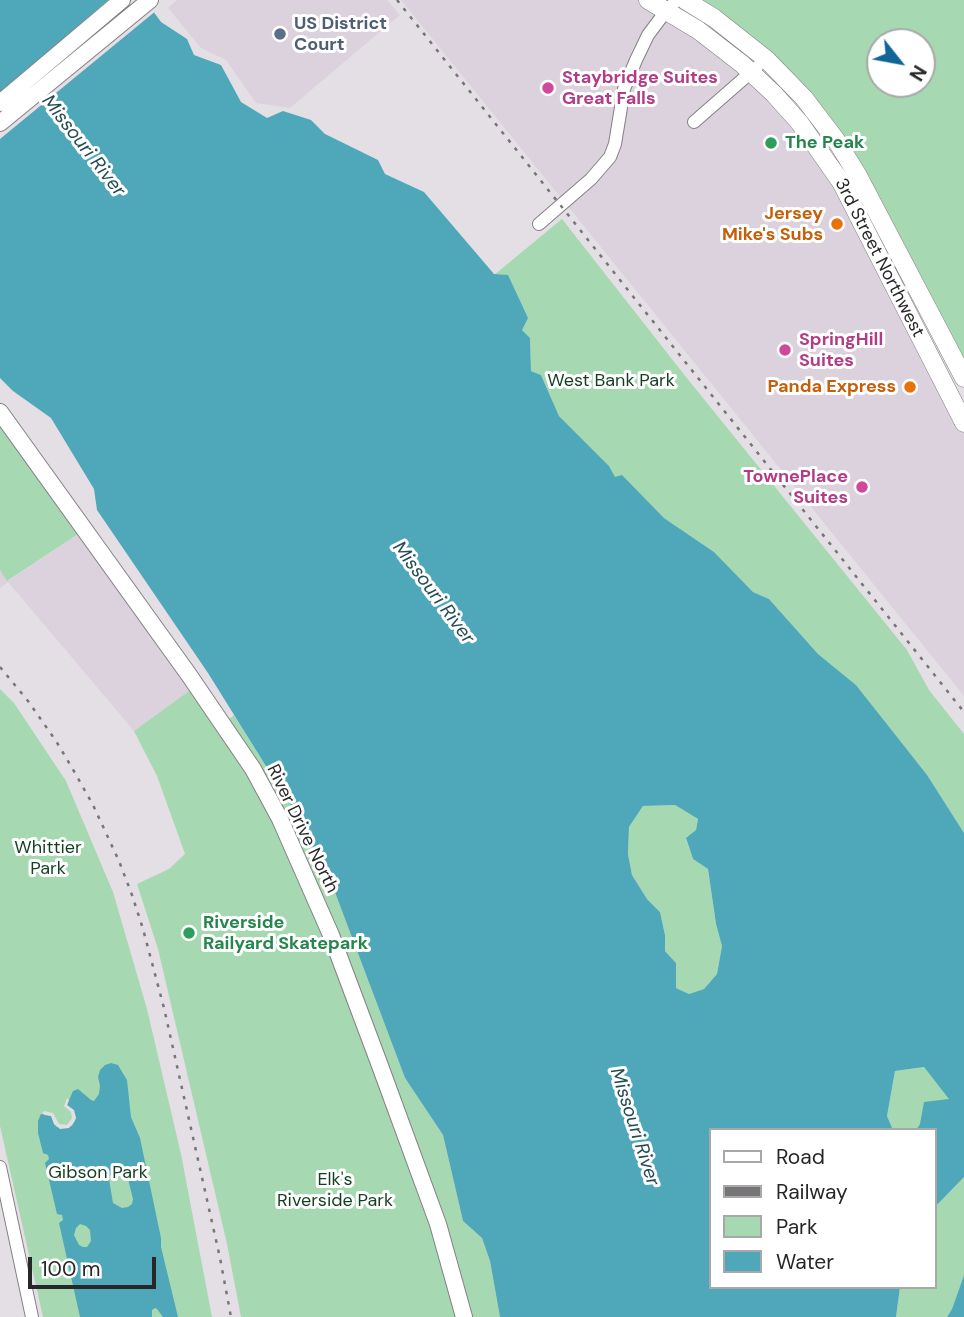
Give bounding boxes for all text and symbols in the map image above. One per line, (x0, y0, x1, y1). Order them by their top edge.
place label: US District Court (294, 13, 387, 56)
marker: US District Court (272, 26, 288, 42)
north arrow (866, 28, 936, 98)
text: N (903, 61, 932, 85)
place label: Staybridge Suites Great Falls (562, 67, 718, 110)
marker: Staybridge Suites Great Falls (540, 80, 556, 96)
water label: Missouri River (36, 91, 130, 201)
place label: The Peak (785, 132, 864, 154)
marker: The Peak (763, 135, 779, 151)
street label: 3rd Street Northwest (830, 175, 928, 341)
place label: Jersey Mike's Subs (722, 203, 823, 246)
marker: Jersey Mike's Subs (829, 216, 845, 232)
place label: SpringHill Suites (799, 329, 883, 372)
marker: SpringHill Suites (777, 342, 793, 358)
park label: West Bank Park (547, 370, 675, 392)
place label: Panda Express (768, 376, 896, 398)
marker: Panda Express (902, 379, 918, 395)
place label: TownePlace Suites (743, 466, 848, 508)
marker: TownePlace Suites (854, 479, 870, 495)
water label: Missouri River (387, 537, 479, 649)
street label: River Drive North (262, 761, 342, 897)
park label: Whittier Park (14, 837, 82, 880)
place label: Riverside Railyard Skatepark (203, 912, 368, 954)
marker: Riverside Railyard Skatepark (181, 925, 197, 941)
water label: Missouri River (604, 1065, 664, 1189)
legend (708, 1128, 936, 1289)
text: Road (776, 1143, 825, 1171)
park label: Gibson Park (48, 1162, 148, 1184)
park label: Elk's Riverside Park (277, 1169, 393, 1212)
text: Railway (776, 1178, 848, 1206)
text: Park (776, 1213, 817, 1241)
scale bar (32, 1244, 159, 1288)
text: Water (776, 1248, 834, 1276)
text: 100 m (41, 1255, 101, 1283)

